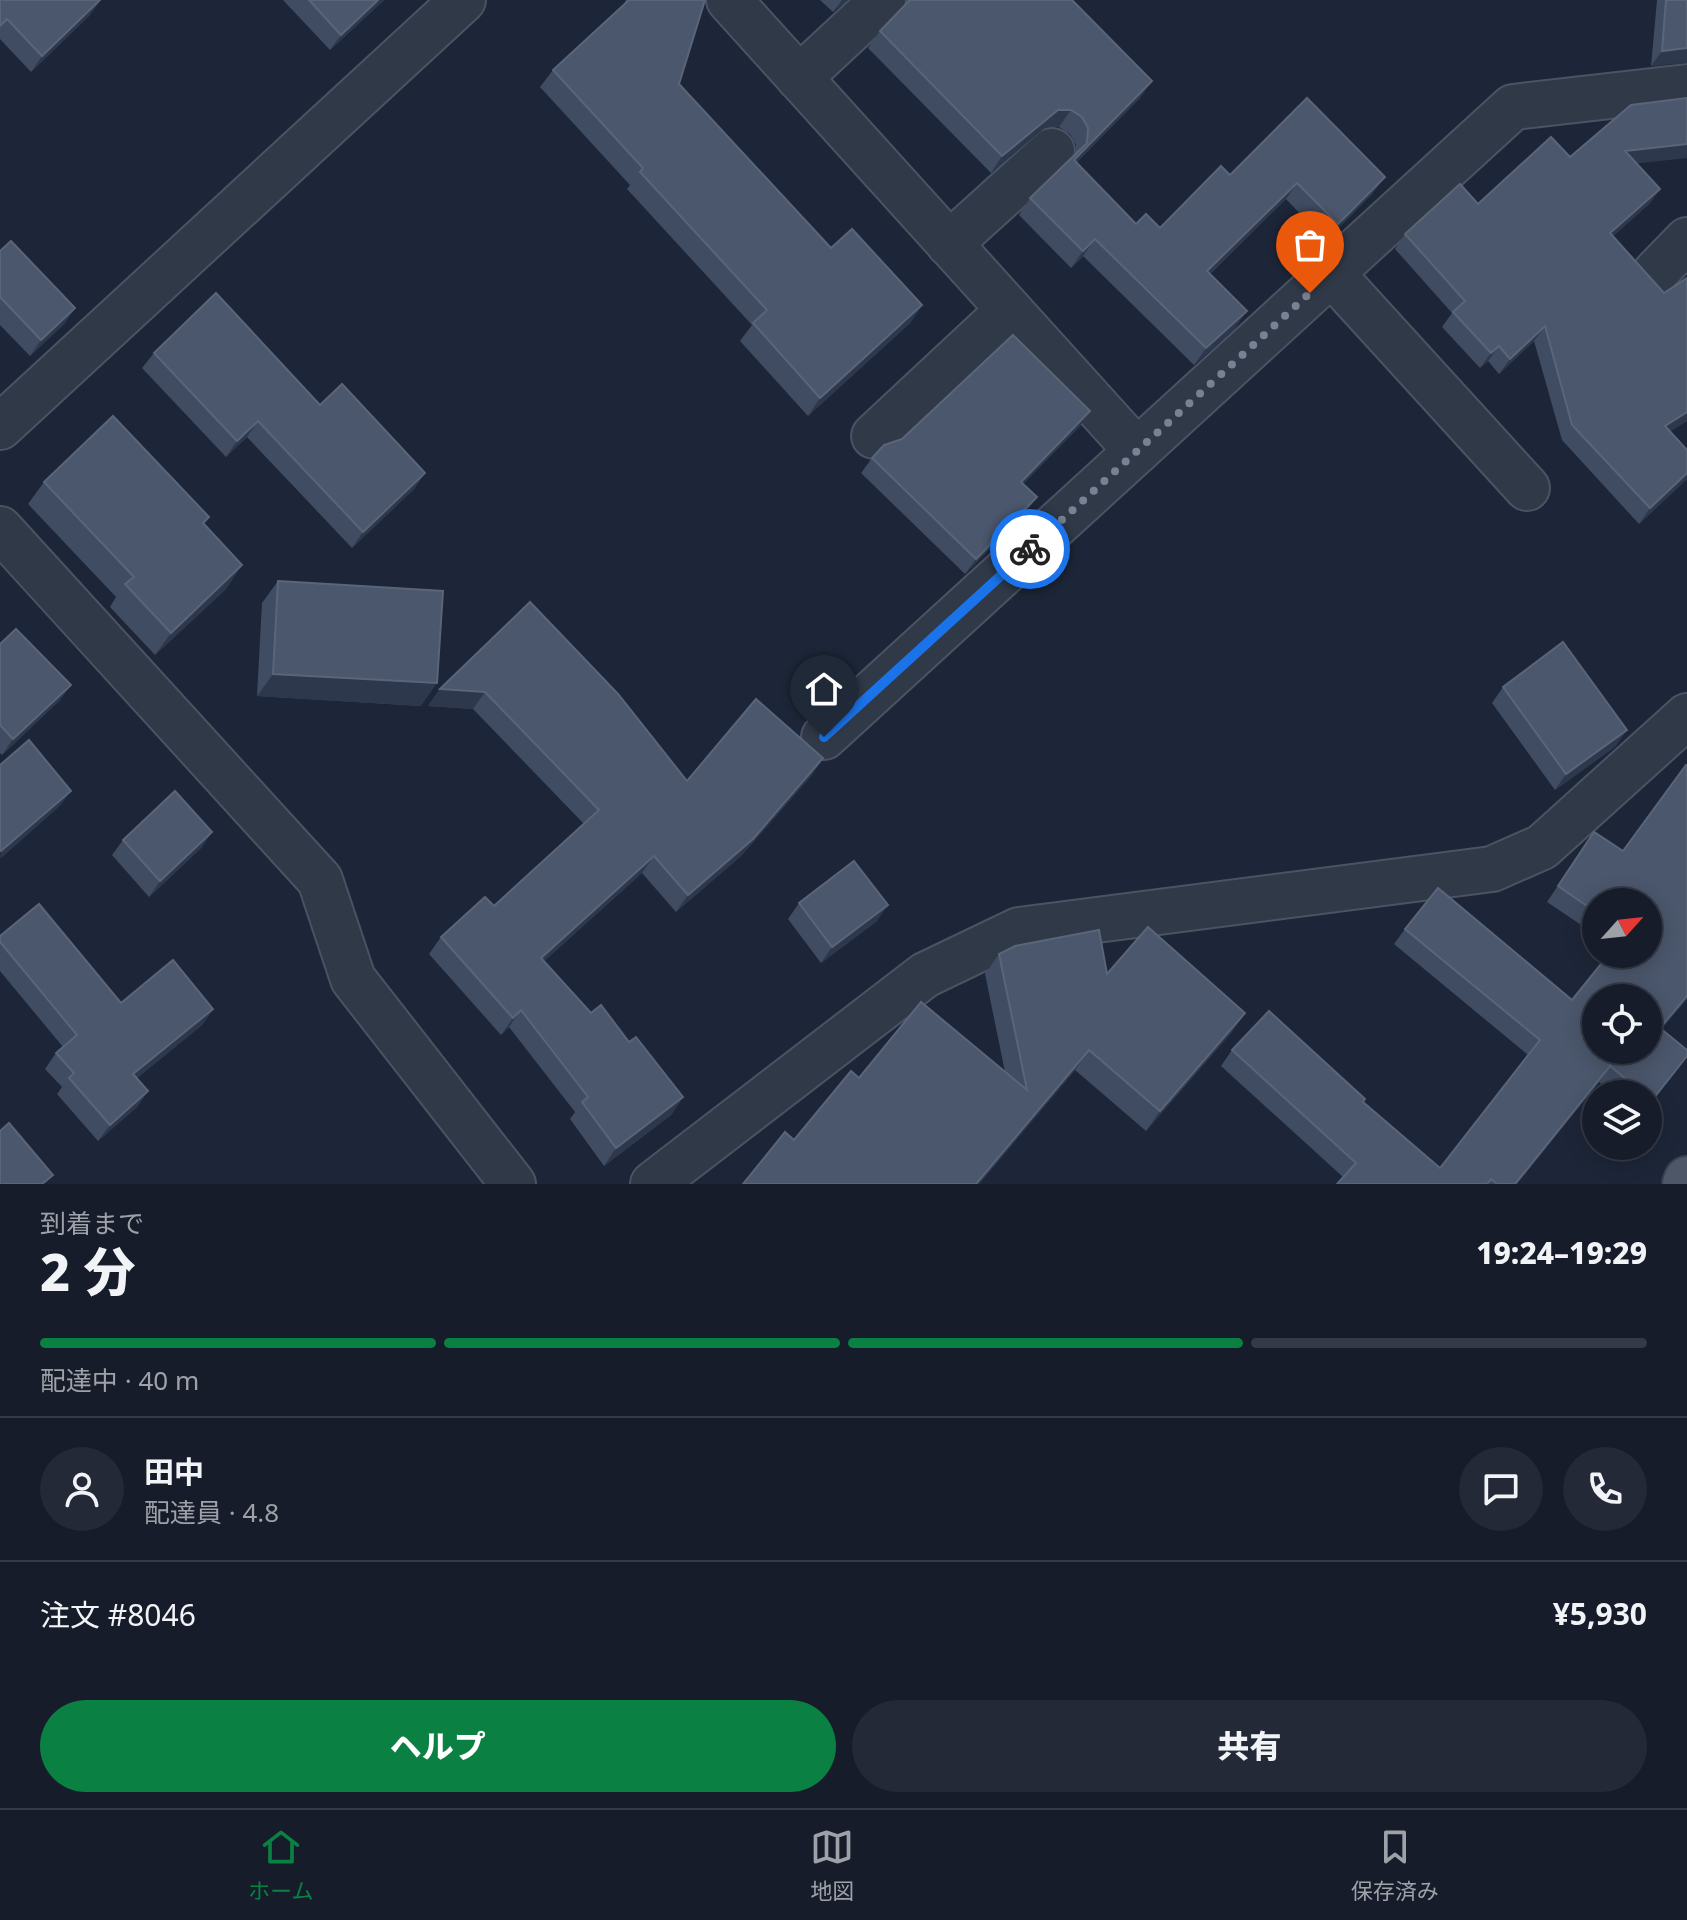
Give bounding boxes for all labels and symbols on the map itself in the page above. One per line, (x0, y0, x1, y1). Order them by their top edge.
pin (1276, 211, 1344, 293)
courier (990, 509, 1070, 589)
pin (790, 655, 858, 737)
north arrow (1582, 888, 1662, 968)

